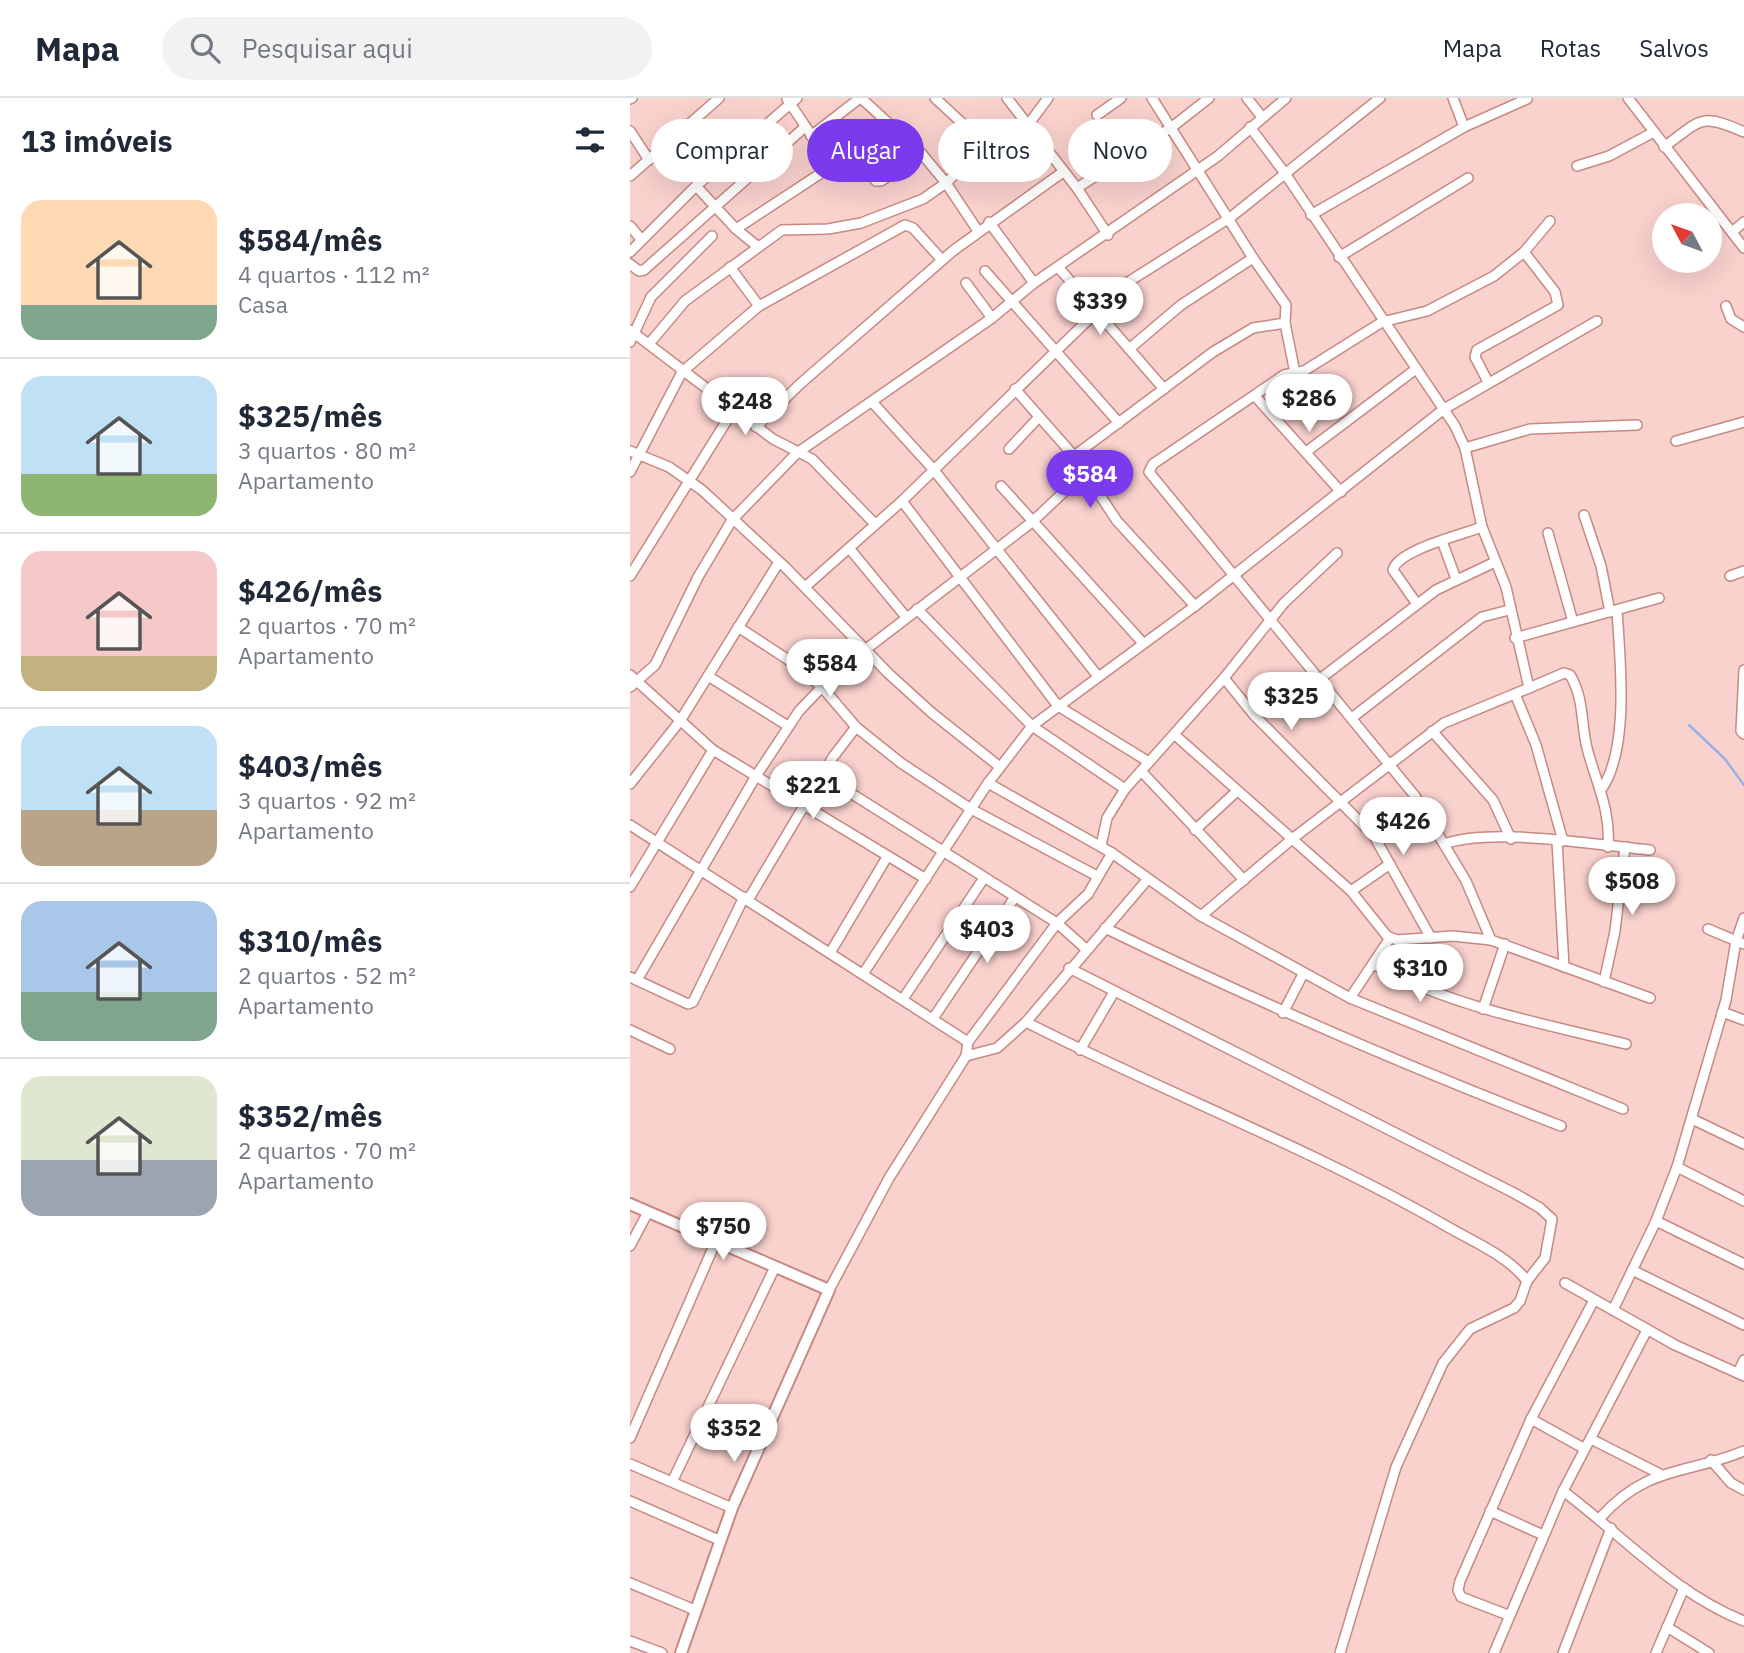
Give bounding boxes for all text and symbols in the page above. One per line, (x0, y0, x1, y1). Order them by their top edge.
search box (162, 17, 652, 80)
text: Mapa (35, 27, 120, 70)
icon: search (186, 29, 224, 67)
text: Pesquisar aqui (242, 31, 413, 65)
text: Mapa (1443, 32, 1502, 64)
text: Rotas (1540, 32, 1601, 64)
text: Salvos (1639, 32, 1709, 64)
chip: Comprar (651, 119, 793, 182)
chip: Alugar (807, 119, 924, 182)
chip: Filtros (938, 119, 1054, 182)
chip: Novo (1068, 119, 1172, 182)
text: 13 imóveis (21, 121, 173, 160)
icon: filters (571, 121, 609, 159)
north arrow (1652, 203, 1722, 273)
map controls (1652, 203, 1722, 273)
text: $584/mês (238, 220, 382, 259)
icon: home (77, 228, 161, 312)
text: 4 quartos · 112 m² (238, 259, 430, 289)
pin: $339 (1059, 278, 1141, 337)
text: $339 (1072, 285, 1128, 315)
text: Casa (238, 289, 288, 319)
pin: $286 (1268, 374, 1350, 434)
pin: $248 (704, 378, 786, 437)
text: $286 (1281, 382, 1337, 412)
text: $248 (717, 385, 773, 415)
text: $325/mês (238, 396, 382, 435)
icon: home (77, 404, 161, 488)
text: 3 quartos · 80 m² (238, 435, 416, 465)
pin: $584 (1049, 450, 1131, 510)
text: $584 (1062, 458, 1118, 488)
text: Apartamento (238, 465, 374, 495)
text: $426/mês (238, 571, 382, 610)
icon: home (77, 579, 161, 663)
text: 2 quartos · 70 m² (238, 610, 416, 640)
text: Apartamento (238, 640, 374, 670)
pin: $584 (789, 640, 871, 699)
text: $584 (802, 647, 858, 677)
pin: $325 (1250, 672, 1332, 732)
text: $325 (1263, 680, 1319, 710)
text: $403/mês (238, 746, 382, 785)
icon: home (77, 754, 161, 838)
pin: $221 (772, 762, 854, 821)
text: $221 (785, 769, 841, 799)
text: 3 quartos · 92 m² (238, 785, 416, 815)
pin: $426 (1362, 798, 1444, 857)
text: $426 (1375, 805, 1431, 835)
text: Apartamento (238, 815, 374, 845)
pin: $508 (1591, 858, 1673, 917)
text: $508 (1604, 865, 1660, 895)
pin: $403 (946, 906, 1028, 965)
text: $403 (959, 913, 1015, 943)
text: $310/mês (238, 921, 382, 960)
icon: home (77, 929, 161, 1013)
pin: $310 (1379, 944, 1461, 1004)
text: $310 (1392, 952, 1448, 982)
text: 2 quartos · 52 m² (238, 960, 416, 990)
text: Apartamento (238, 990, 374, 1020)
text: $352/mês (238, 1096, 382, 1135)
icon: home (77, 1104, 161, 1188)
text: 2 quartos · 70 m² (238, 1135, 416, 1165)
text: Apartamento (238, 1165, 374, 1195)
pin: $750 (682, 1202, 764, 1262)
text: $750 (695, 1210, 751, 1240)
pin: $352 (693, 1404, 775, 1464)
text: $352 (706, 1412, 762, 1442)

